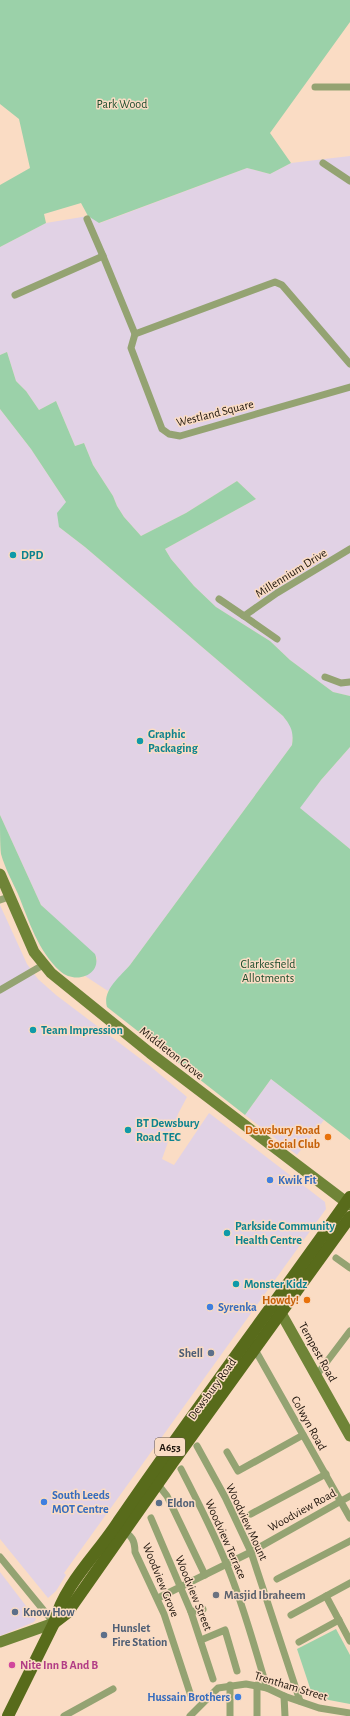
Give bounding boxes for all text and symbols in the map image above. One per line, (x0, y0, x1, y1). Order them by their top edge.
park label: Park Wood (97, 98, 147, 110)
street label: Westland Square (175, 398, 255, 428)
street label: Millennium Drive (253, 546, 329, 600)
place label: DPD (21, 549, 43, 561)
marker: DPD (8, 550, 18, 560)
place label: Graphic Packaging (148, 728, 199, 754)
marker: Graphic Packaging (135, 736, 145, 746)
park label: Clarkesfield Allotments (240, 958, 296, 984)
place label: Team Impression (41, 1024, 123, 1036)
street label: Middleton Grove (138, 1024, 206, 1082)
marker: Team Impression (28, 1025, 38, 1035)
place label: BT Dewsbury Road TEC (136, 1117, 200, 1143)
place label: Dewsbury Road Social Club (245, 1124, 321, 1150)
marker: BT Dewsbury Road TEC (123, 1125, 133, 1135)
marker: Dewsbury Road Social Club (323, 1132, 333, 1142)
place label: Kwik Fit (278, 1174, 317, 1186)
marker: Kwik Fit (265, 1175, 275, 1185)
place label: Parkside Community Health Centre (235, 1220, 335, 1246)
marker: Parkside Community Health Centre (222, 1228, 232, 1238)
place label: Monster Kidz (244, 1278, 307, 1290)
marker: Monster Kidz (231, 1279, 241, 1289)
place label: Howdy! (262, 1294, 299, 1307)
marker: Howdy! (302, 1295, 312, 1305)
place label: Syrenka (218, 1301, 257, 1314)
marker: Syrenka (205, 1302, 215, 1312)
street label: Tempest Road (297, 1320, 339, 1384)
place label: Shell (179, 1347, 203, 1359)
marker: Shell (206, 1348, 216, 1358)
street label: Dewsbury Road (186, 1356, 239, 1423)
street label: Colwyn Road (288, 1394, 329, 1453)
road number: A653 (155, 1438, 185, 1456)
street label: Woodview Mount (224, 1482, 270, 1562)
street label: Woodview Road (266, 1486, 338, 1534)
place label: South Leeds MOT Centre (52, 1489, 110, 1515)
marker: South Leeds MOT Centre (39, 1497, 49, 1507)
place label: Eldon (167, 1497, 195, 1509)
street label: Woodview Terrace (203, 1497, 249, 1581)
marker: Eldon (154, 1498, 164, 1508)
street label: Woodview Grove (141, 1541, 181, 1619)
street label: Woodview Street (173, 1554, 215, 1632)
place label: Masjid Ibraheem (224, 1589, 306, 1602)
marker: Masjid Ibraheem (211, 1590, 221, 1600)
place label: Know How (23, 1606, 75, 1618)
marker: Know How (10, 1607, 20, 1617)
place label: Hunslet Fire Station (112, 1622, 167, 1648)
marker: Hunslet Fire Station (99, 1630, 109, 1640)
place label: Nite Inn B And B (20, 1659, 98, 1671)
marker: Nite Inn B And B (7, 1660, 17, 1670)
street label: Trentham Street (253, 1669, 329, 1703)
place label: Hussain Brothers (147, 1691, 230, 1703)
marker: Hussain Brothers (233, 1692, 243, 1702)

